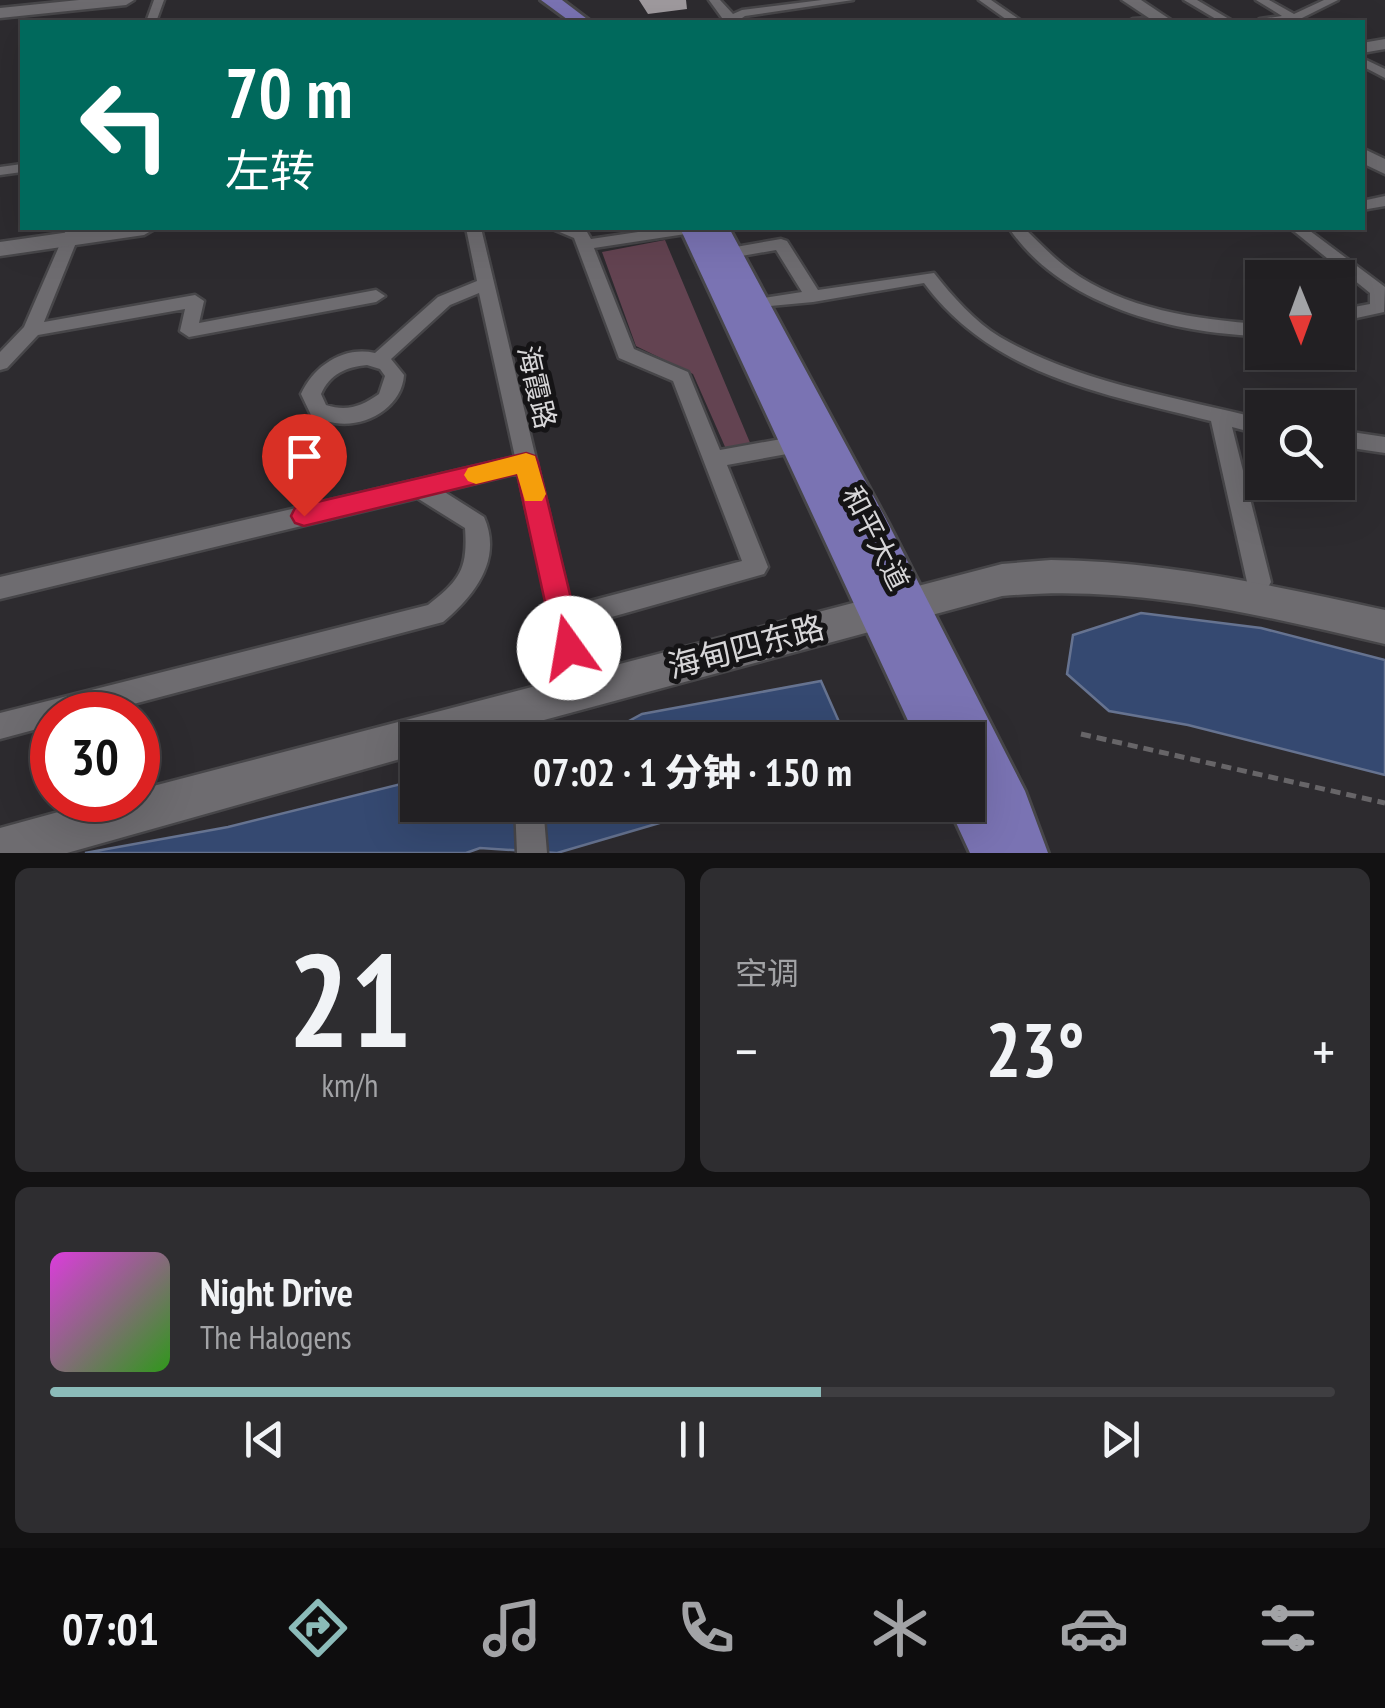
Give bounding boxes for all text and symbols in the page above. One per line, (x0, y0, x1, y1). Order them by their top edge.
text: 70 m (225, 47, 353, 137)
icon: left (60, 60, 190, 190)
text: 左转 (225, 141, 315, 199)
north arrow (1245, 260, 1355, 370)
map controls (1245, 260, 1355, 500)
street label: 海霞路 (510, 342, 565, 432)
button: search (1245, 390, 1355, 500)
pin (262, 414, 347, 517)
icon: arrive (277, 429, 332, 484)
street label: 和平大道 (835, 479, 918, 596)
position arrow (517, 596, 621, 700)
street label: 海甸四东路 (663, 605, 828, 687)
speed limit sign: 30 (30, 692, 160, 822)
text: 07:02 · 1 分钟 · 150 m (533, 747, 852, 796)
text: 21 (288, 915, 412, 1083)
text: 空调 (735, 952, 799, 994)
text: 23° (985, 1001, 1085, 1098)
text: − (735, 1015, 758, 1086)
text: + (1312, 1015, 1335, 1086)
text: km/h (322, 1064, 378, 1106)
text: Night Drive (200, 1267, 353, 1316)
text: The Halogens (200, 1316, 352, 1358)
icon: previous (237, 1412, 292, 1467)
icon: pause (665, 1412, 720, 1467)
icon: next (1093, 1412, 1148, 1467)
icon: directions (283, 1593, 353, 1663)
icon: music (477, 1593, 547, 1663)
icon: phone (671, 1593, 741, 1663)
icon: climate (865, 1593, 935, 1663)
icon: car (1059, 1593, 1129, 1663)
icon: filters (1253, 1593, 1323, 1663)
text: 07:01 (62, 1599, 159, 1657)

